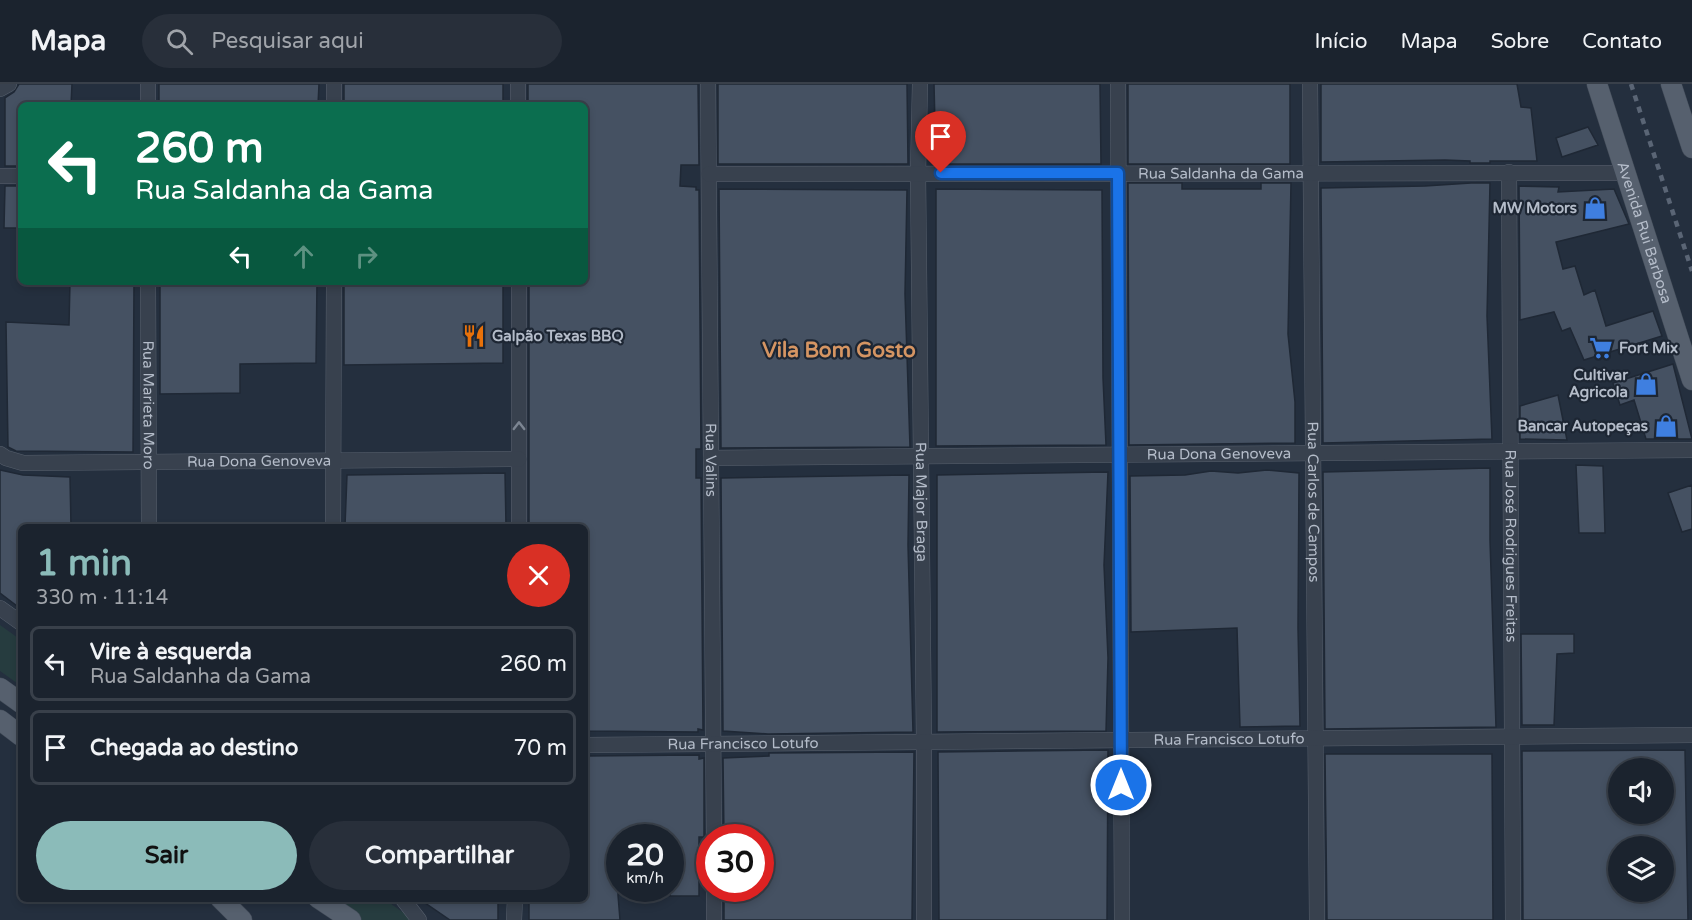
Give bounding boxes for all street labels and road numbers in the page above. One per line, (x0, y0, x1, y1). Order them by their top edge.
street label: Avenida Rui Barbosa (1613, 159, 1676, 306)
street label: Rua Saldanha da Gama (1138, 164, 1304, 183)
street label: Rua Marieta Moro (139, 340, 158, 470)
street label: Rua Carlos de Campos (1304, 421, 1323, 583)
street label: Rua Valins (702, 423, 720, 497)
street label: Rua Major Braga (912, 442, 931, 562)
street label: Rua Dona Genoveva (1147, 444, 1291, 463)
street label: Rua José Rodrigues Freitas (1501, 450, 1521, 642)
street label: Rua Dona Genoveva (187, 452, 331, 471)
street label: Rua Francisco Lotufo (1153, 730, 1305, 749)
street label: Rua Francisco Lotufo (667, 734, 819, 753)

